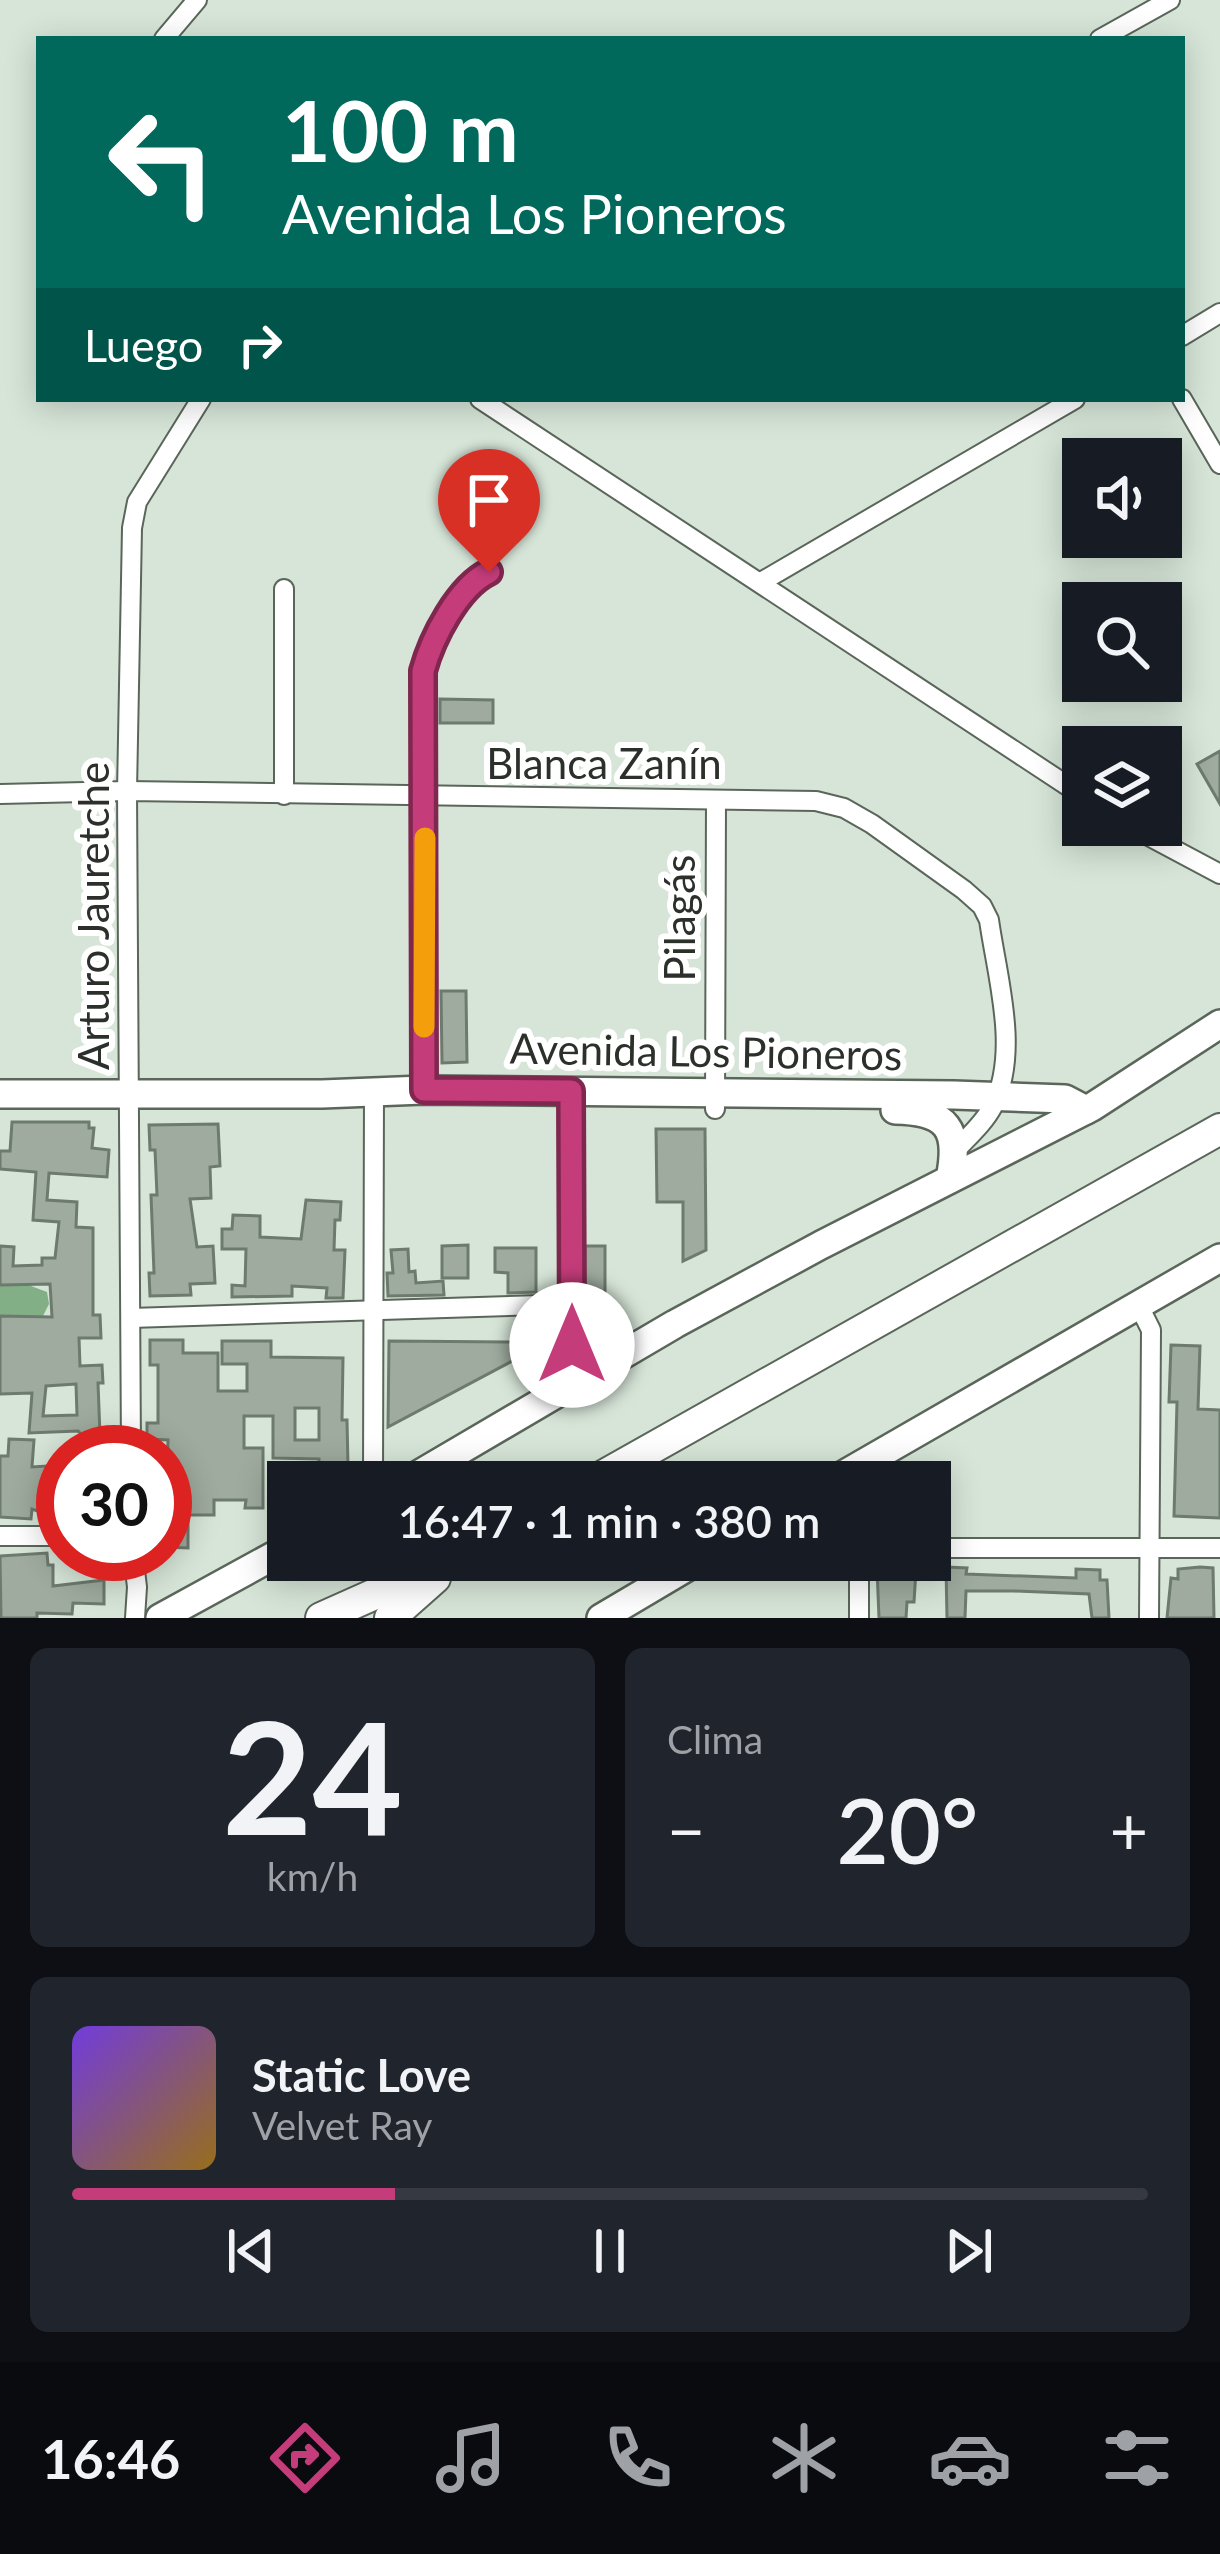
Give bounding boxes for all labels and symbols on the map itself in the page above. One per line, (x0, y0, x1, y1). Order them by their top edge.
pin (438, 449, 540, 572)
street label: Blanca Zanín (486, 738, 722, 788)
street label: Arturo Jauretche (68, 762, 118, 1070)
street label: Pilagás (654, 855, 704, 981)
street label: Avenida Los Pioneros (509, 1023, 903, 1079)
position arrow (509, 1282, 635, 1408)
speed limit sign: 30 (36, 1425, 192, 1581)

